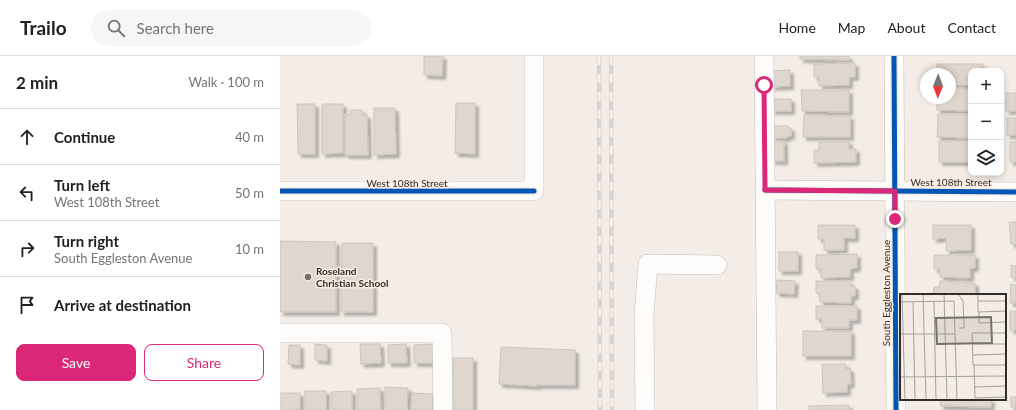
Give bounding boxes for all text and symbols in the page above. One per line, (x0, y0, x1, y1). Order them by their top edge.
search box (91, 10, 371, 46)
text: Trailo (20, 16, 67, 39)
icon: search (105, 17, 127, 39)
text: Search here (137, 19, 214, 37)
text: Home (778, 19, 816, 36)
text: Map (838, 19, 865, 36)
text: About (887, 19, 925, 36)
text: Contact (947, 19, 996, 36)
north arrow (920, 68, 956, 104)
map controls (968, 68, 1004, 176)
button: + (968, 68, 1004, 104)
text: 2 min (16, 72, 58, 93)
text: Walk · 100 m (188, 74, 264, 90)
route start (755, 76, 773, 94)
button: − (968, 104, 1004, 140)
icon: ahead (16, 126, 38, 148)
text: Continue (54, 128, 115, 146)
text: 40 m (235, 129, 264, 145)
button: layers (968, 140, 1004, 176)
text: Turn left (54, 176, 110, 194)
street label: West 108th Street (910, 176, 992, 188)
street label: West 108th Street (366, 177, 448, 189)
icon: left (16, 182, 38, 204)
text: 50 m (235, 185, 264, 201)
text: West 108th Street (54, 194, 159, 210)
route end (886, 210, 904, 228)
text: Turn right (54, 232, 119, 250)
icon: right (16, 238, 38, 260)
street label: South Eggleston Avenue (880, 240, 892, 346)
text: 10 m (235, 241, 264, 257)
text: South Eggleston Avenue (54, 250, 192, 266)
place label: Roseland Christian School (316, 265, 388, 289)
marker: Roseland Christian School (303, 272, 313, 282)
icon: arrive (16, 294, 38, 316)
inset map (900, 294, 1006, 400)
text: Arrive at destination (54, 296, 191, 314)
button: Save (16, 344, 136, 381)
button: Share (144, 344, 264, 381)

